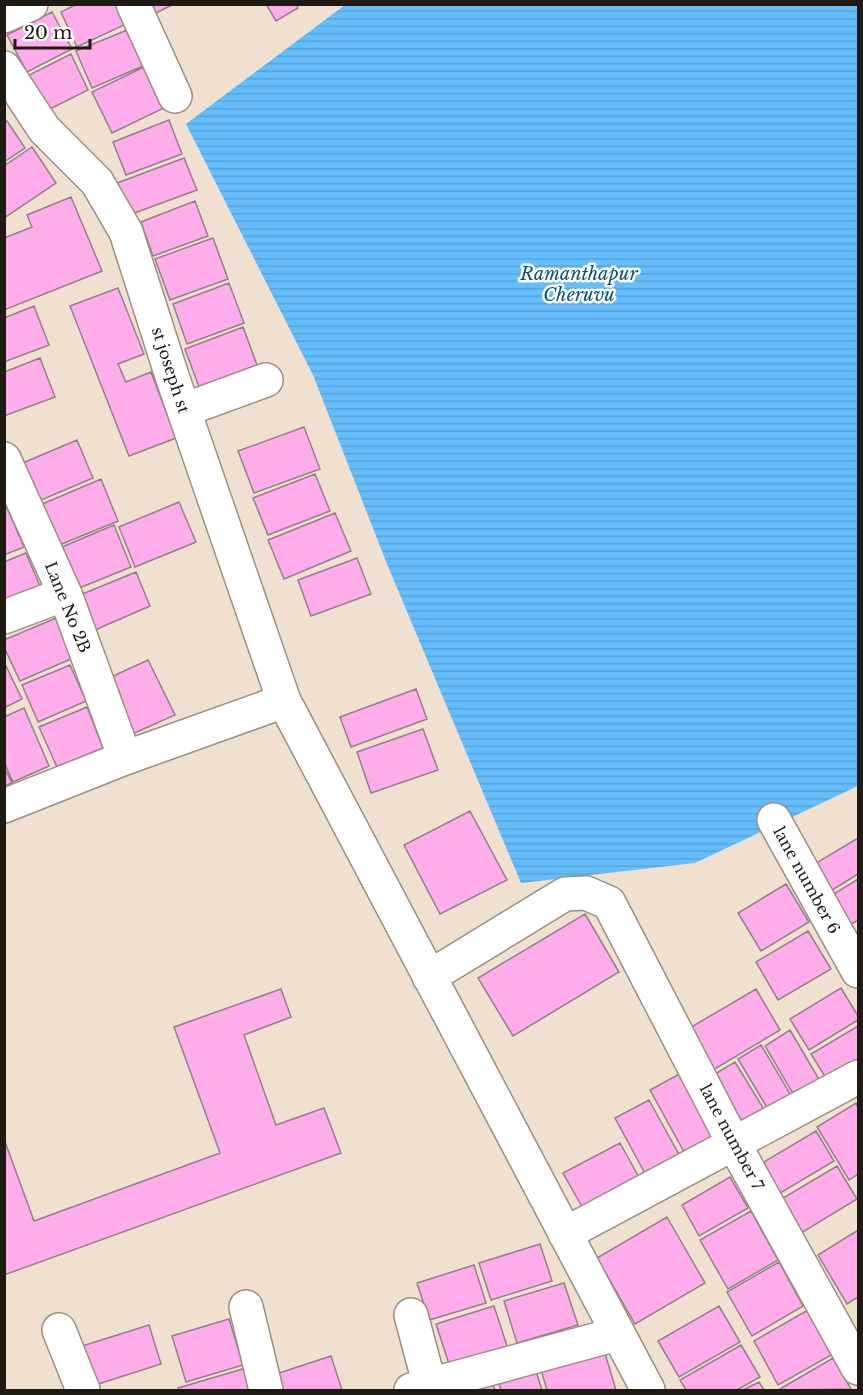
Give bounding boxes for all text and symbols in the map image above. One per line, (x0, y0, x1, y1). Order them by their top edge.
scale bar (15, 12, 90, 50)
text: 20 m (24, 22, 72, 44)
water label: Ramanthapur Cheruvu (519, 263, 638, 306)
street label: st joseph st (148, 324, 194, 416)
street label: Lane No 2B (41, 559, 95, 655)
street label: lane number 6 (769, 823, 845, 937)
street label: lane number 7 (696, 1081, 769, 1194)

